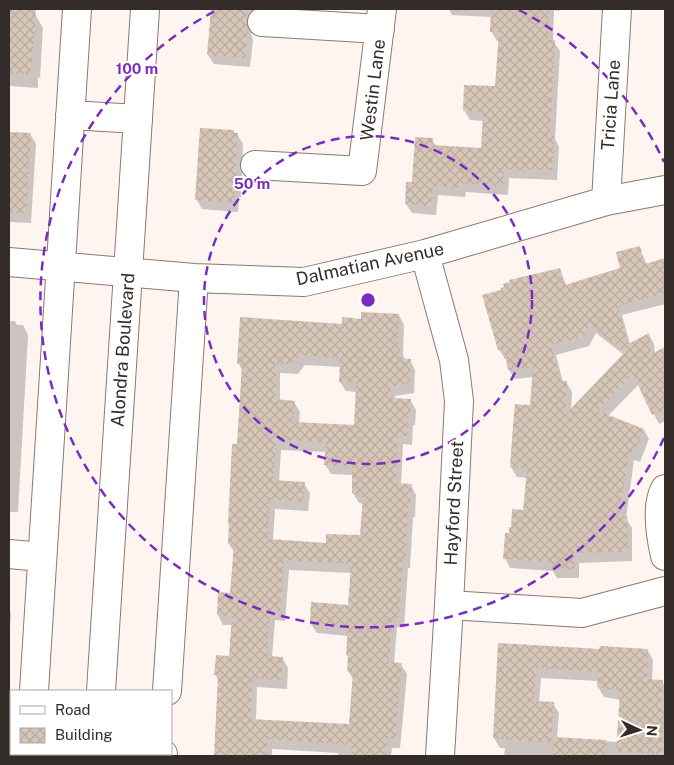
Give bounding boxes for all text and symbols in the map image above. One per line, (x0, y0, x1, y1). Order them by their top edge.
street label: Westin Lane (356, 38, 389, 142)
street label: Tricia Lane (597, 59, 624, 151)
text: 100 m (116, 60, 158, 77)
text: 50 m (234, 175, 270, 192)
street label: Dalmatian Avenue (294, 238, 446, 289)
street label: Alondra Boulevard (107, 272, 138, 428)
centre of rings (359, 291, 377, 309)
street label: Hayford Street (440, 440, 467, 566)
legend (10, 690, 172, 755)
text: Road (55, 701, 91, 718)
north arrow (614, 705, 664, 755)
text: N (644, 725, 660, 737)
text: Building (55, 726, 113, 743)

